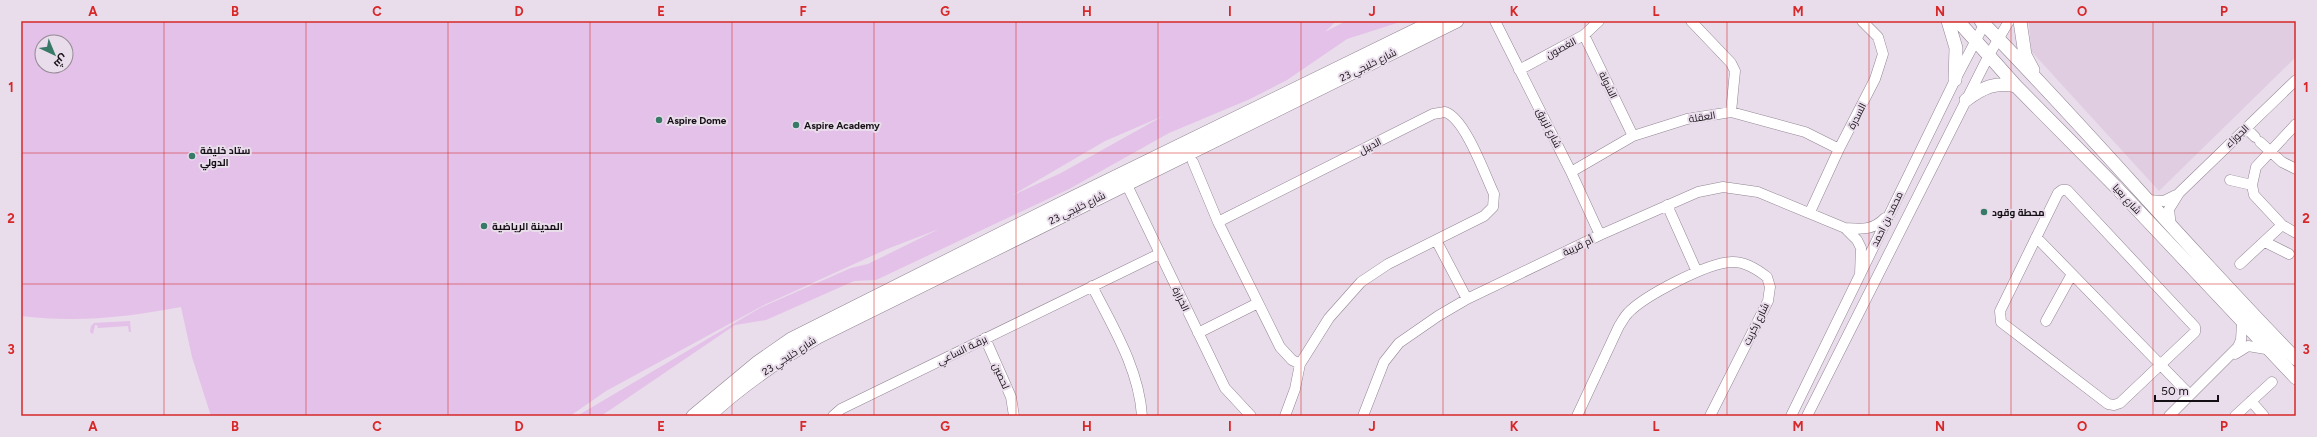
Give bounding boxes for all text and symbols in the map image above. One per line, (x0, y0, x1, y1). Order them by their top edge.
text: A (88, 4, 98, 19)
text: B (231, 4, 239, 19)
text: C (372, 4, 382, 19)
text: D (514, 4, 524, 19)
text: E (657, 4, 665, 19)
text: F (799, 4, 807, 19)
text: G (940, 4, 950, 19)
text: H (1082, 4, 1092, 19)
text: I (1228, 4, 1232, 19)
text: J (1368, 4, 1376, 19)
text: K (1510, 4, 1519, 19)
text: L (1653, 4, 1660, 19)
text: M (1792, 4, 1804, 19)
text: N (1935, 4, 1945, 19)
text: O (2077, 4, 2087, 19)
text: P (2220, 4, 2228, 19)
north arrow (34, 34, 74, 74)
street label: الغصون (1543, 35, 1579, 61)
street label: شارع خليجي 23 (1337, 46, 1399, 85)
text: ش (51, 51, 70, 70)
street label: الشولة (1596, 69, 1620, 101)
text: 1 (8, 80, 14, 95)
text: 1 (2303, 80, 2309, 95)
street label: السدرة (1845, 101, 1869, 131)
street label: شارع لزيرق (1534, 106, 1564, 150)
street label: العقلة (1688, 108, 1716, 126)
place label: Aspire Dome (667, 114, 727, 127)
marker: Aspire Dome (654, 115, 664, 125)
place label: Aspire Academy (804, 119, 880, 132)
marker: Aspire Academy (791, 120, 801, 130)
street label: الجوزاء (2222, 122, 2252, 150)
street label: الديبل (1357, 135, 1383, 157)
place label: ستاد خليفة الدولي (200, 144, 250, 171)
marker: ستاد خليفة الدولي (187, 151, 197, 161)
street label: شارع بعيا (2110, 181, 2144, 217)
street label: شارع خليجي 23 (1046, 189, 1108, 228)
street label: محمد بن احمد (1868, 189, 1906, 249)
place label: محطة وقود (1992, 206, 2045, 219)
marker: محطة وقود (1979, 207, 1989, 217)
text: 2 (7, 211, 15, 226)
text: 2 (2302, 211, 2310, 226)
place label: المدينة الرياضية (492, 220, 563, 233)
marker: المدينة الرياضية (479, 221, 489, 231)
street label: أم قريبة (1560, 233, 1596, 260)
street label: الخرارة (1170, 285, 1192, 313)
street label: شارع زكريت (1740, 301, 1772, 347)
street label: برقـة الساعي (935, 332, 990, 369)
street label: شارع خليجي 23 (760, 334, 819, 379)
text: 3 (7, 342, 15, 357)
text: 3 (2302, 342, 2310, 357)
street label: لحصين (990, 361, 1012, 391)
scale bar (2155, 377, 2218, 403)
text: 50 m (2161, 384, 2189, 398)
text: A (88, 419, 98, 434)
text: B (231, 419, 239, 434)
text: C (372, 419, 382, 434)
text: D (514, 419, 524, 434)
text: E (657, 419, 665, 434)
text: F (799, 419, 807, 434)
text: G (940, 419, 950, 434)
text: H (1082, 419, 1092, 434)
text: I (1228, 419, 1232, 434)
text: J (1368, 419, 1376, 434)
text: K (1510, 419, 1519, 434)
text: L (1653, 419, 1660, 434)
text: M (1792, 419, 1804, 434)
text: N (1935, 419, 1945, 434)
text: O (2077, 419, 2087, 434)
text: P (2220, 419, 2228, 434)

